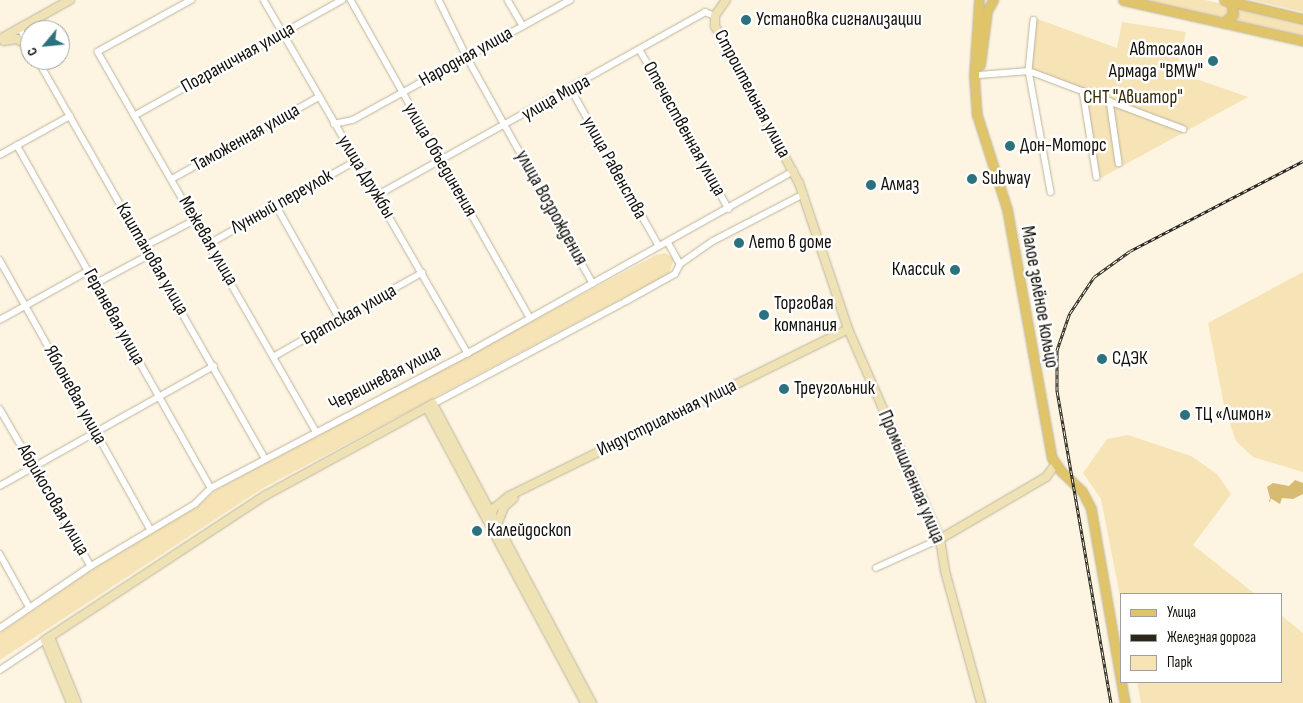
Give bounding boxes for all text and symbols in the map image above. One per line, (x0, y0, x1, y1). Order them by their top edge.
place label: Установка сигнализации (756, 9, 922, 31)
marker: Установка сигнализации (740, 14, 752, 26)
street label: Пограничная улица (177, 17, 299, 99)
north arrow (20, 20, 70, 70)
street label: Народная улица (415, 22, 517, 92)
street label: Строительная улица (709, 26, 795, 162)
place label: Автосалон Армада "BMW" (1109, 39, 1203, 83)
text: С (23, 45, 41, 59)
marker: Автосалон Армада "BMW" (1207, 55, 1219, 67)
street label: Отечественная улица (638, 58, 730, 200)
street label: улица Мира (518, 70, 594, 126)
park label: СНТ "Авиатор" (1083, 87, 1183, 109)
street label: Таможенная улица (188, 99, 304, 177)
street label: улица Объединения (398, 99, 482, 221)
street label: улица Равенства (577, 113, 651, 223)
street label: улица Дружбы (332, 131, 400, 223)
place label: Дон-Моторс (1020, 135, 1107, 157)
marker: Дон-Моторс (1004, 140, 1016, 152)
street label: улица Возрождения (510, 147, 592, 269)
street label: Лунный переулок (227, 165, 337, 239)
place label: Subway (982, 168, 1031, 190)
marker: Subway (966, 173, 978, 185)
place label: Алмаз (881, 174, 919, 196)
marker: Алмаз (865, 179, 877, 191)
street label: Межевая улица (173, 192, 243, 290)
street label: Каштановая улица (111, 199, 193, 319)
street label: Малое зелёное кольцо (1015, 224, 1063, 370)
place label: Лето в доме (749, 232, 832, 254)
marker: Лето в доме (733, 237, 745, 249)
place label: Классик (892, 259, 945, 281)
marker: Классик (949, 264, 961, 276)
street label: Гераневая улица (78, 265, 150, 369)
street label: Братская улица (297, 280, 401, 350)
place label: Торговая компания (774, 293, 837, 337)
marker: Торговая компания (758, 309, 770, 321)
street label: Черешневая улица (325, 340, 445, 416)
street label: Яблоневая улица (38, 342, 112, 448)
place label: СДЭК (1112, 348, 1148, 370)
marker: СДЭК (1096, 353, 1108, 365)
street label: Индустриальная улица (594, 374, 740, 462)
place label: Треугольник (794, 378, 875, 400)
marker: Треугольник (778, 383, 790, 395)
place label: ТЦ «Лимон» (1195, 404, 1271, 426)
street label: Промышленная улица (873, 407, 949, 547)
marker: ТЦ «Лимон» (1179, 409, 1191, 421)
street label: Абрикосовая улица (12, 440, 94, 560)
place label: Калейдоскоп (487, 520, 571, 542)
marker: Калейдоскоп (471, 525, 483, 537)
legend (1120, 593, 1283, 683)
text: Улица (1167, 603, 1196, 622)
text: Железная дорога (1167, 628, 1256, 647)
text: Парк (1167, 653, 1192, 672)

